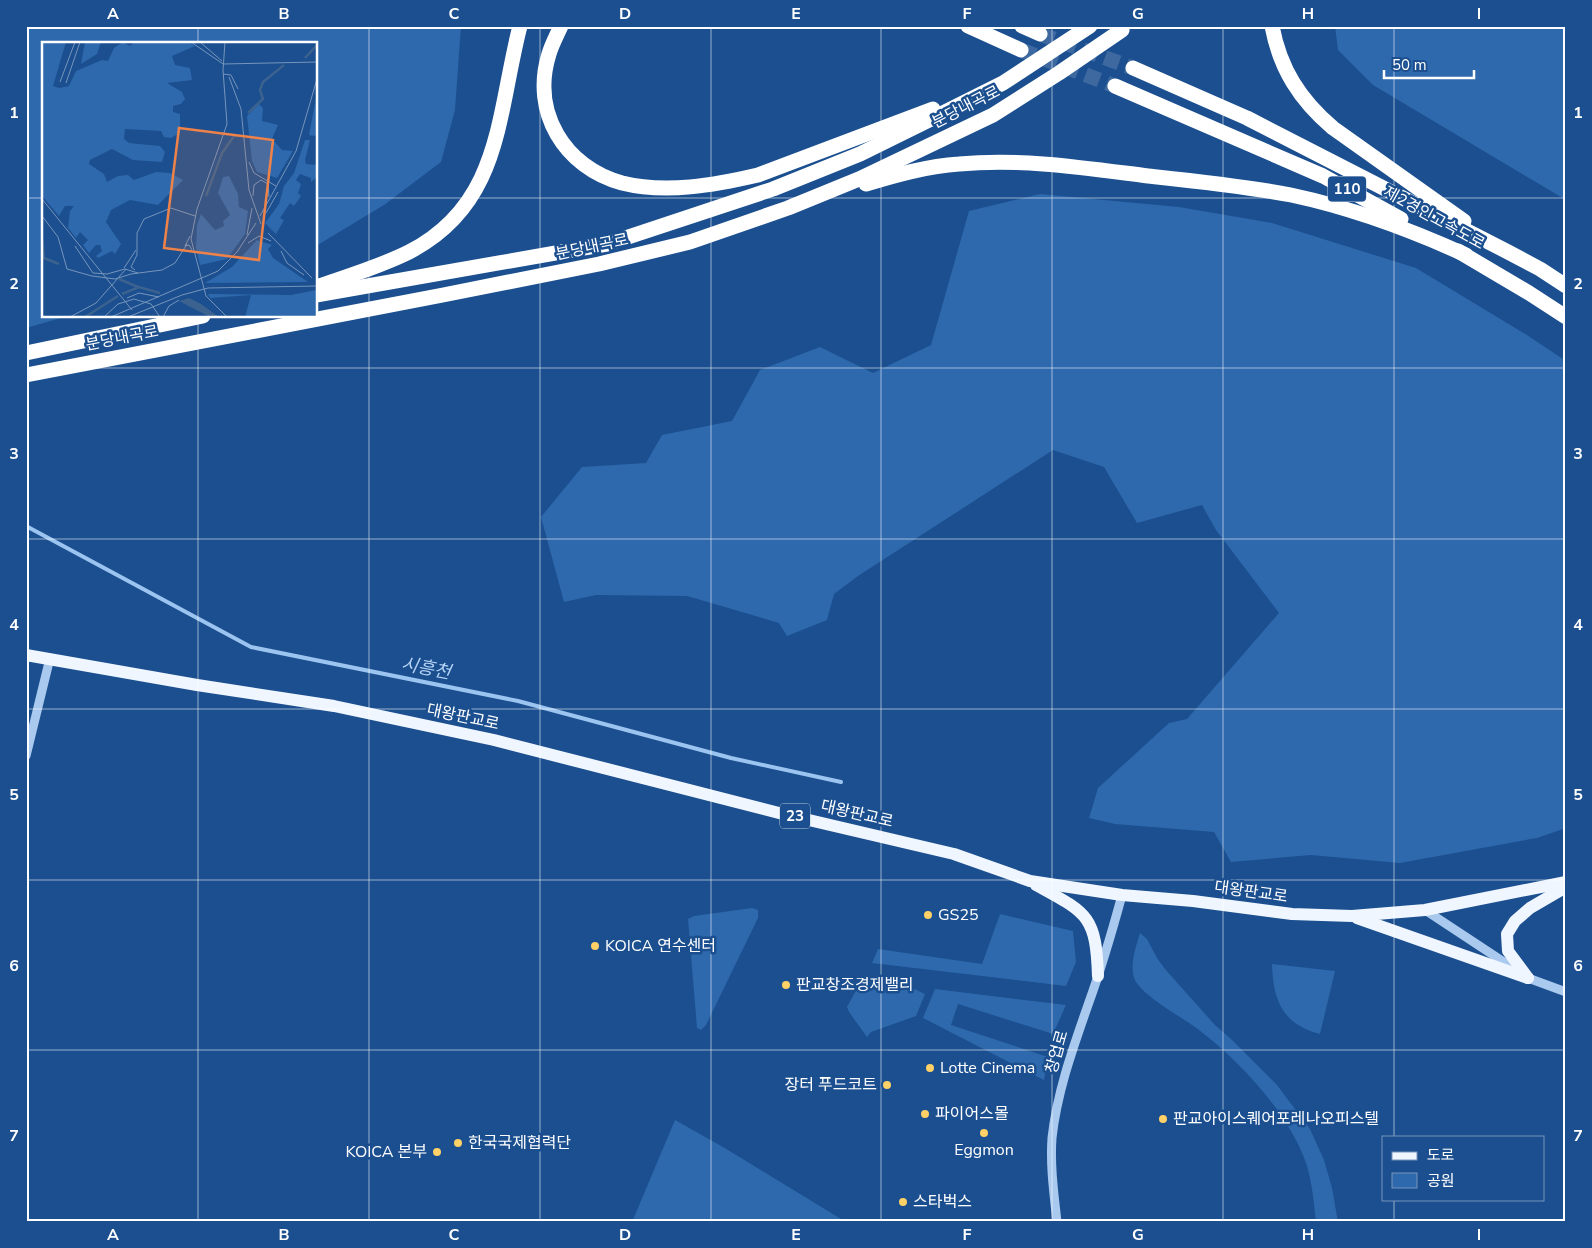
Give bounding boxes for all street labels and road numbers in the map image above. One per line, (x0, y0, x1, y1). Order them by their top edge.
street label: 분당내곡로 (928, 80, 1004, 134)
road number: 110 (1328, 176, 1366, 202)
street label: 제2경인고속도로 (1379, 181, 1489, 255)
street label: 분당내곡로 (554, 229, 631, 265)
street label: 분당내곡로 (84, 320, 160, 356)
street label: 대왕판교로 (425, 699, 502, 735)
street label: 대왕판교로 (819, 795, 896, 833)
road number: 23 (780, 804, 810, 828)
street label: 대왕판교로 (1213, 876, 1289, 908)
street label: 창업로 (1040, 1027, 1074, 1076)

